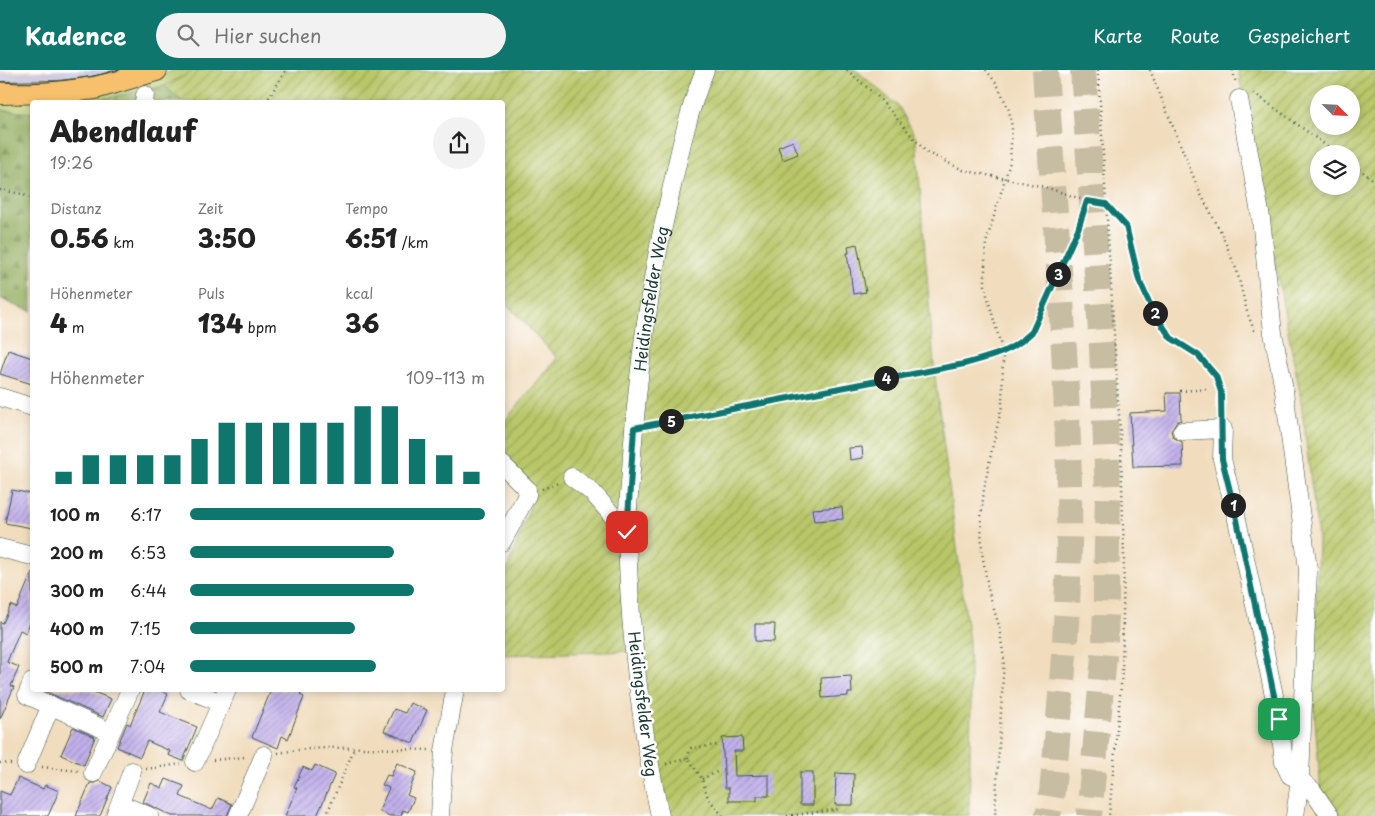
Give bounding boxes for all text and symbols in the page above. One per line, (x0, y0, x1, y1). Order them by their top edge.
search box (156, 13, 506, 58)
text: Kadence (25, 17, 126, 53)
icon: search (174, 21, 202, 49)
text: Hier suchen (214, 21, 321, 49)
text: Karte (1094, 22, 1142, 49)
text: Route (1170, 22, 1220, 49)
text: Gespeichert (1248, 22, 1350, 49)
north arrow (1310, 85, 1360, 135)
map controls (1310, 85, 1360, 195)
text: Abendlauf (50, 109, 197, 152)
button: share (433, 117, 485, 169)
button: layers (1310, 145, 1360, 195)
text: 19:26 (50, 150, 93, 174)
text: Distanz (50, 198, 101, 219)
text: Zeit (198, 198, 223, 219)
text: Tempo (345, 198, 388, 219)
text: 0.56 (50, 219, 109, 257)
text: 3:50 (198, 219, 256, 257)
text: 6:51 (345, 219, 397, 257)
street label: Heidingsfelder Weg (627, 224, 674, 373)
text: km (109, 232, 134, 253)
text: /km (397, 232, 429, 253)
pin: 3 (1046, 262, 1070, 286)
text: 3 (1054, 264, 1063, 285)
text: Höhenmeter (50, 283, 133, 304)
text: Puls (198, 283, 225, 304)
text: kcal (345, 283, 373, 304)
pin: 2 (1142, 300, 1168, 326)
text: 2 (1151, 303, 1160, 324)
text: 4 (50, 304, 67, 342)
text: 134 (198, 304, 243, 342)
text: 36 (345, 304, 379, 342)
text: m (67, 317, 84, 338)
text: bpm (243, 317, 277, 338)
text: Höhenmeter (50, 365, 144, 389)
text: 109–113 m (406, 365, 485, 389)
pin: 4 (874, 366, 898, 390)
text: 4 (882, 368, 891, 389)
pin: 5 (658, 408, 684, 434)
text: 5 (667, 411, 676, 432)
pin: 1 (1220, 492, 1246, 518)
text: 1 (1230, 495, 1237, 516)
text: 100 m (50, 502, 100, 526)
text: 6:17 (130, 502, 162, 526)
pin (606, 511, 648, 553)
icon: check (613, 518, 641, 546)
text: 200 m (50, 540, 104, 564)
text: 6:53 (130, 540, 166, 564)
text: 300 m (50, 578, 104, 602)
text: 6:44 (130, 578, 167, 602)
text: 400 m (50, 616, 104, 640)
text: 7:15 (130, 616, 161, 640)
street label: Heidingsfelder Weg (623, 630, 665, 778)
text: 500 m (50, 654, 103, 678)
text: 7:04 (130, 654, 166, 678)
pin (1258, 698, 1300, 740)
icon: arrive (1265, 705, 1293, 733)

